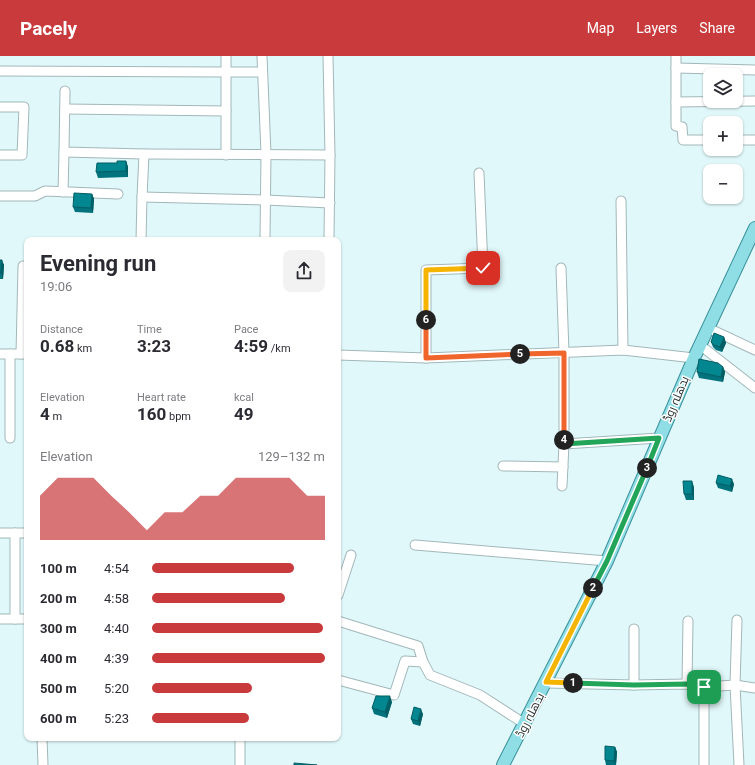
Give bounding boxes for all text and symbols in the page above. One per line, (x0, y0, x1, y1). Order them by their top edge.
text: Pacely (20, 17, 77, 40)
text: Map (587, 20, 614, 36)
text: Layers (636, 20, 677, 36)
text: Share (699, 20, 735, 36)
map controls (703, 68, 743, 204)
button: layers (703, 68, 743, 108)
button: + (703, 116, 743, 156)
button: − (703, 164, 743, 204)
button: share (283, 250, 325, 292)
text: Evening run (40, 251, 156, 276)
pin (466, 251, 500, 285)
icon: check (472, 257, 494, 279)
text: 19:06 (40, 279, 72, 294)
pin: 6 (416, 310, 436, 330)
text: 6 (423, 313, 429, 326)
text: Distance (40, 323, 83, 336)
text: Time (137, 323, 162, 336)
text: Pace (234, 323, 258, 336)
text: 0.68 (40, 336, 74, 356)
text: 3:23 (137, 336, 171, 356)
text: 4:59 (234, 336, 268, 356)
text: km (74, 342, 92, 355)
text: /km (268, 342, 291, 355)
pin: 5 (510, 344, 530, 364)
text: 5 (517, 347, 523, 360)
street label: بدھلہ روڈ (660, 374, 692, 424)
text: Elevation (40, 391, 85, 404)
text: Heart rate (137, 391, 186, 404)
text: kcal (234, 391, 254, 404)
text: 4 (40, 404, 50, 424)
text: 160 (137, 404, 166, 424)
text: 49 (234, 404, 254, 424)
text: m (50, 410, 62, 423)
text: bpm (166, 410, 191, 423)
pin: 4 (554, 430, 574, 450)
text: 4 (561, 433, 567, 446)
text: Elevation (40, 449, 93, 464)
text: 129–132 m (258, 449, 325, 464)
pin: 3 (637, 458, 657, 478)
text: 3 (644, 461, 650, 474)
text: 100 m (40, 561, 77, 576)
text: 4:54 (104, 561, 129, 576)
pin: 2 (583, 578, 603, 598)
text: 2 (590, 581, 596, 594)
text: 200 m (40, 591, 77, 606)
text: 4:58 (104, 591, 129, 606)
text: 300 m (40, 621, 77, 636)
text: 4:40 (104, 621, 129, 636)
text: 400 m (40, 651, 77, 666)
text: 4:39 (104, 651, 129, 666)
pin (687, 670, 721, 704)
pin: 1 (563, 673, 583, 693)
text: 1 (570, 676, 576, 689)
icon: arrive (693, 676, 715, 698)
text: 500 m (40, 681, 77, 696)
text: 5:20 (104, 681, 129, 696)
street label: بدھلہ روڈ (513, 690, 547, 740)
text: 600 m (40, 711, 77, 726)
text: 5:23 (104, 711, 129, 726)

